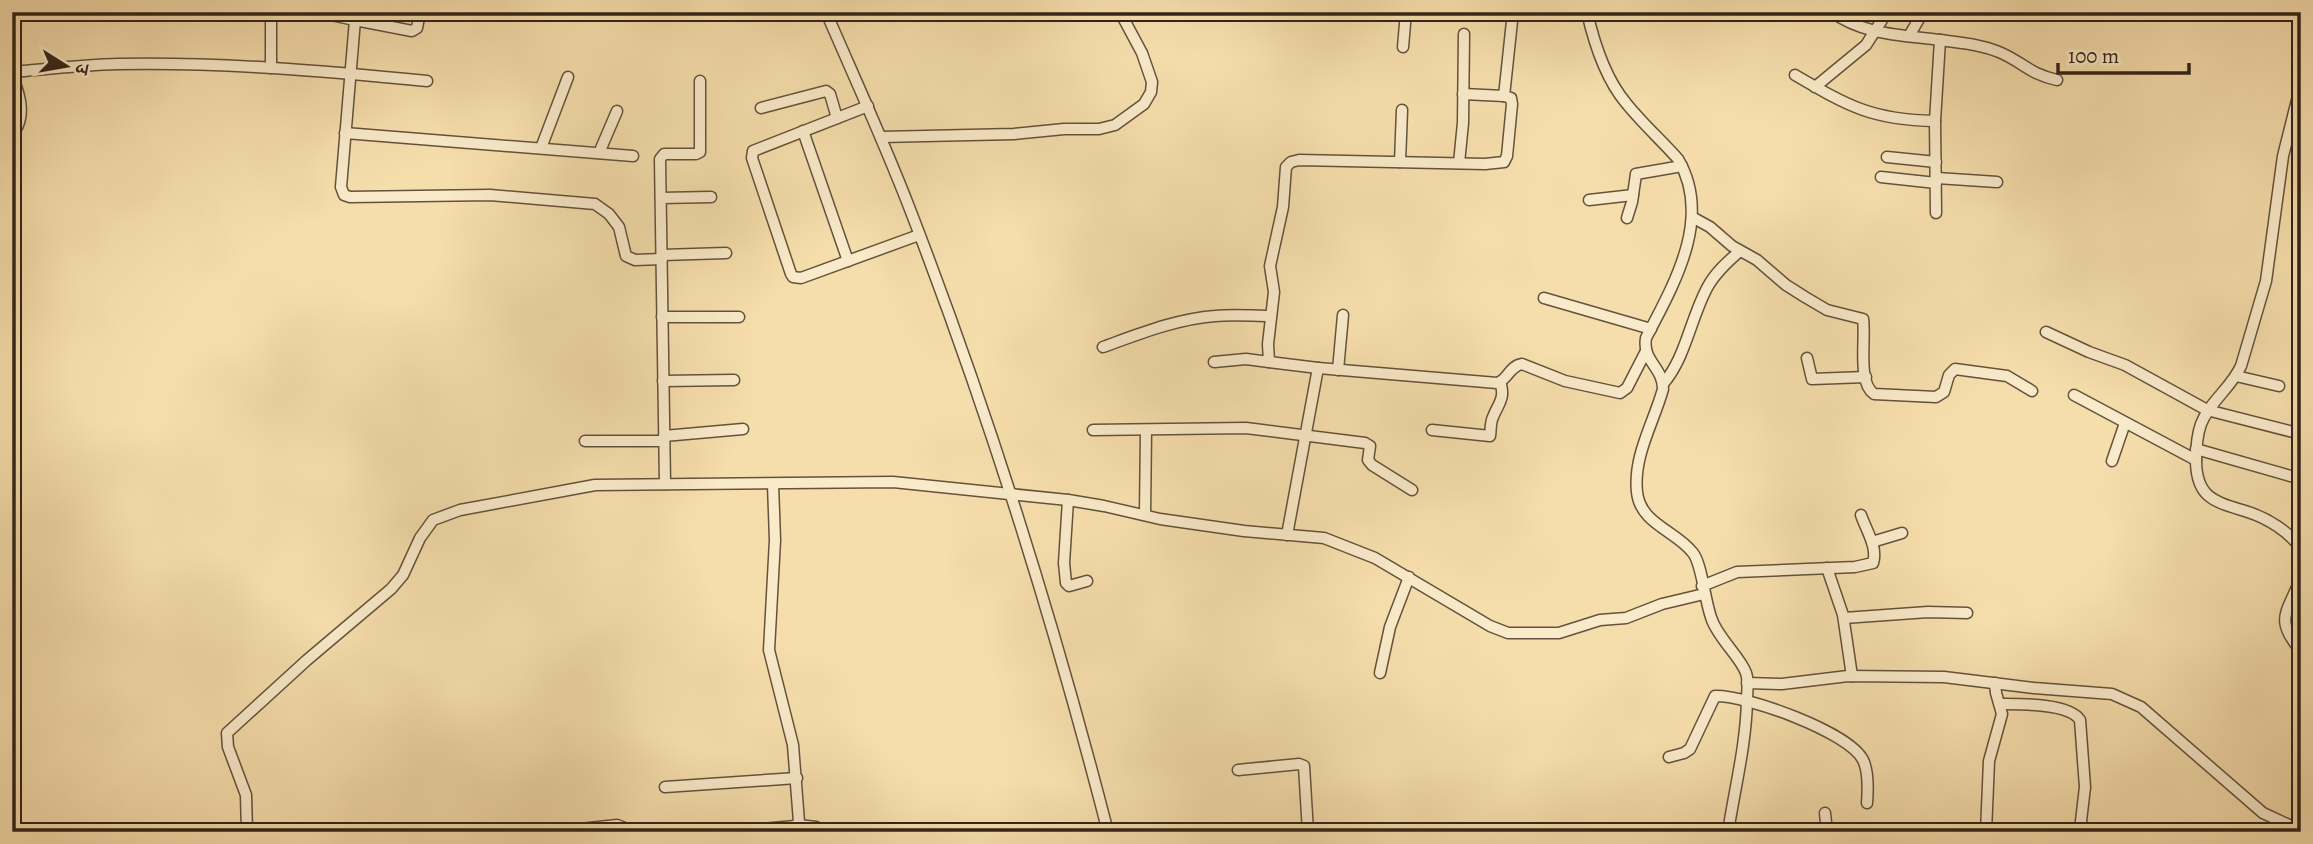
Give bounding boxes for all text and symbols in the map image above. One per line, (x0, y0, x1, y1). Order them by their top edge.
north arrow (32, 32, 102, 102)
scale bar (2058, 32, 2189, 76)
text: 100 m (2068, 42, 2119, 70)
text: उ (68, 60, 96, 78)

